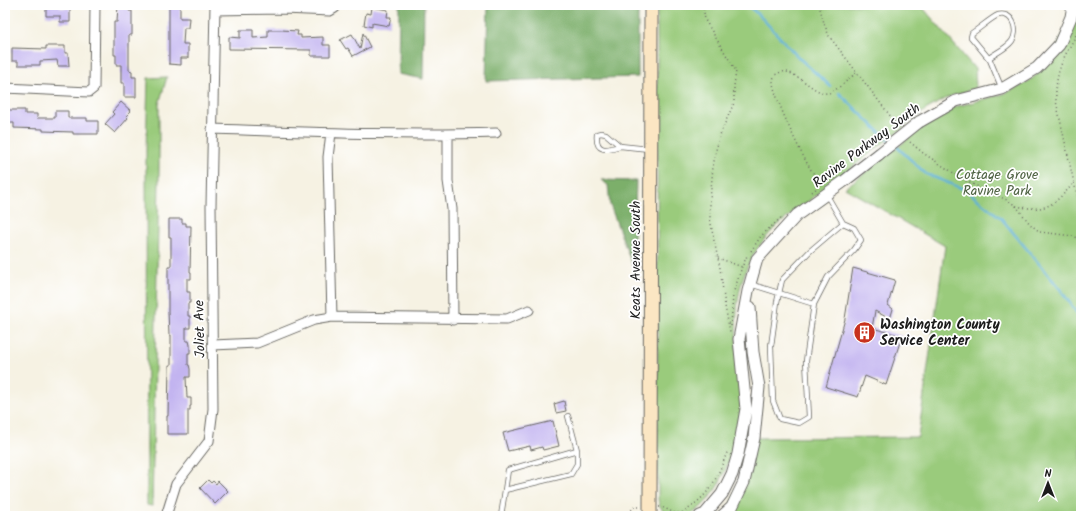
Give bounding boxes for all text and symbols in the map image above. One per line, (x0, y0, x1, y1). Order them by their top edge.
street label: Ravine Parkway South (808, 98, 925, 194)
park label: Cottage Grove Ravine Park (956, 164, 1039, 202)
street label: Keats Avenue South (625, 201, 647, 319)
street label: Joliet Ave (188, 299, 212, 358)
place label: Washington County Service Center (880, 314, 1000, 352)
building icon: Washington County Service Center (851, 319, 877, 345)
north arrow (1028, 463, 1068, 503)
text: N (1045, 465, 1052, 483)

